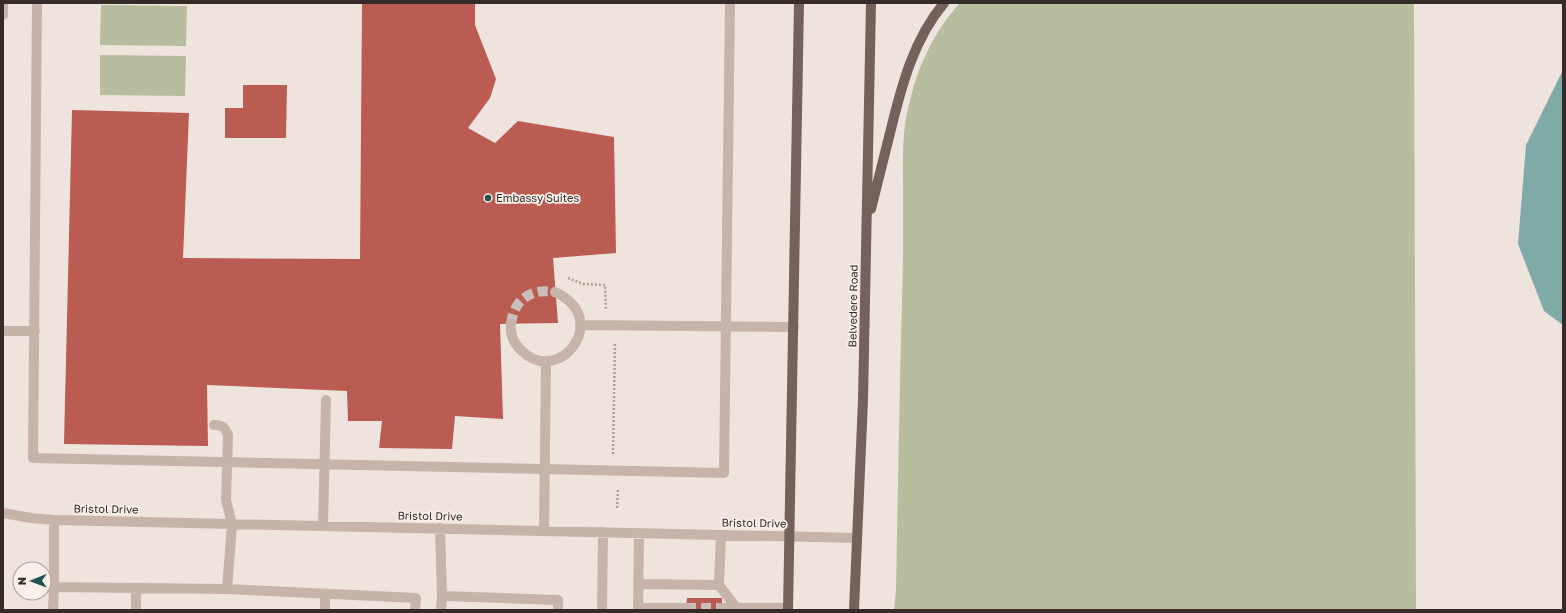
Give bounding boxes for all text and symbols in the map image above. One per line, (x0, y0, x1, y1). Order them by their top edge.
place label: Embassy Suites (496, 191, 579, 204)
marker: Embassy Suites (483, 193, 493, 203)
street label: Belvedere Road (845, 264, 860, 347)
street label: Bristol Drive (73, 501, 139, 516)
street label: Bristol Drive (397, 508, 463, 523)
street label: Bristol Drive (721, 515, 787, 530)
north arrow (12, 561, 52, 601)
text: N (15, 577, 28, 585)

